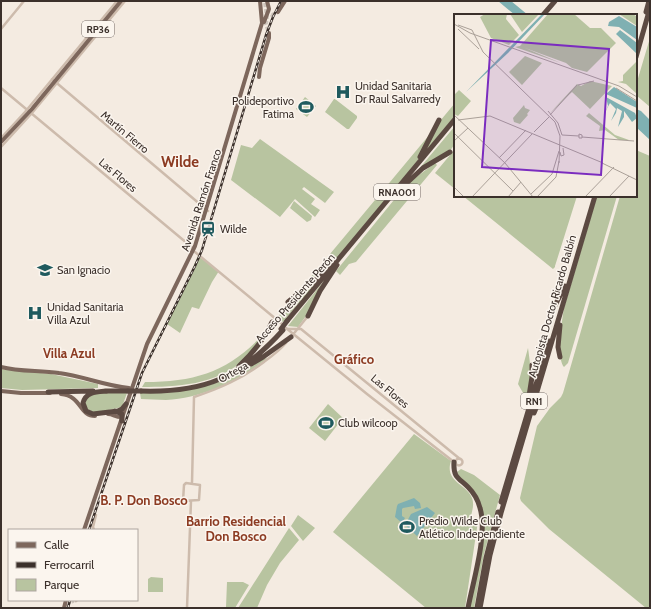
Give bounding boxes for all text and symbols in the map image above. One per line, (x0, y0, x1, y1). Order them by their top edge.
inset map (454, 14, 637, 197)
road number: RP36 (82, 21, 114, 37)
place label: Unidad Sanitaria Dr Raul Salvarredy (355, 79, 441, 106)
hospital icon: Unidad Sanitaria Dr Raul Salvarredy (334, 83, 352, 101)
place label: Polideportivo Fatima (232, 94, 295, 121)
sports icon: Polideportivo Fatima (297, 98, 315, 116)
street label: Martín Fierro (98, 108, 152, 156)
street label: Avenida Ramón Franco (178, 147, 224, 253)
district label: Wilde (161, 153, 199, 171)
street label: Las Flores (96, 155, 140, 195)
road number: RNA001 (374, 184, 420, 200)
station icon: Wilde (199, 220, 217, 238)
place label: Wilde (220, 222, 247, 236)
street label: Autopista Doctor Ricardo Balbín (525, 233, 579, 379)
street label: Acceso Presidente Perón (252, 250, 338, 346)
school or university icon: San Ignacio (36, 261, 54, 279)
place label: San Ignacio (57, 263, 110, 277)
place label: Unidad Sanitaria Villa Azul (47, 300, 124, 327)
hospital icon: Unidad Sanitaria Villa Azul (26, 304, 44, 322)
district label: Villa Azul (43, 345, 96, 361)
district label: Gráfico (334, 351, 375, 367)
street label: Ortega (216, 358, 251, 386)
street label: Las Flores (368, 371, 412, 411)
road number: RN1 (521, 393, 547, 409)
sports icon: Club wilcoop (317, 414, 335, 432)
place label: Club wilcoop (338, 416, 398, 430)
district label: B. P. Don Bosco (100, 492, 188, 508)
district label: Barrio Residencial Don Bosco (186, 513, 287, 544)
place label: Predio Wilde Club Atlético Independiente (419, 514, 525, 541)
sports icon: Predio Wilde Club Atlético Independiente (398, 518, 416, 536)
legend (8, 529, 138, 601)
text: Calle (44, 537, 69, 552)
text: Ferrocarril (44, 557, 94, 572)
text: Parque (44, 577, 79, 592)

